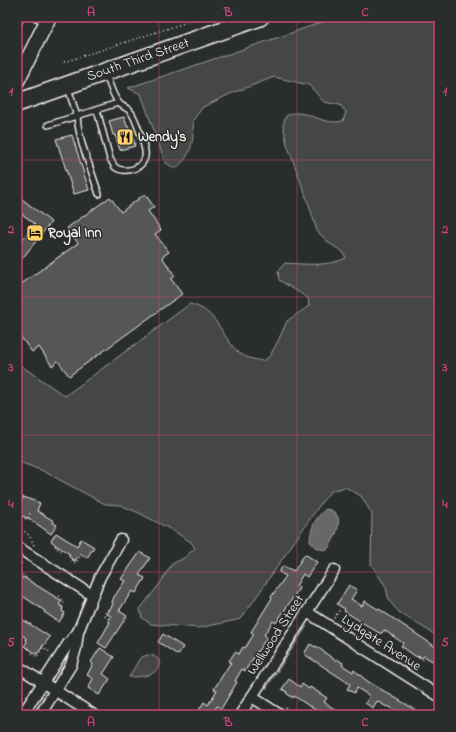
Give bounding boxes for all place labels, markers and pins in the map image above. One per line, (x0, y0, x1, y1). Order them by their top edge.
restaurant icon: Wendy's (115, 127, 135, 147)
place label: Wendy's (138, 127, 186, 150)
hotel icon: Royal Inn (25, 223, 45, 243)
place label: Royal Inn (47, 223, 101, 246)

